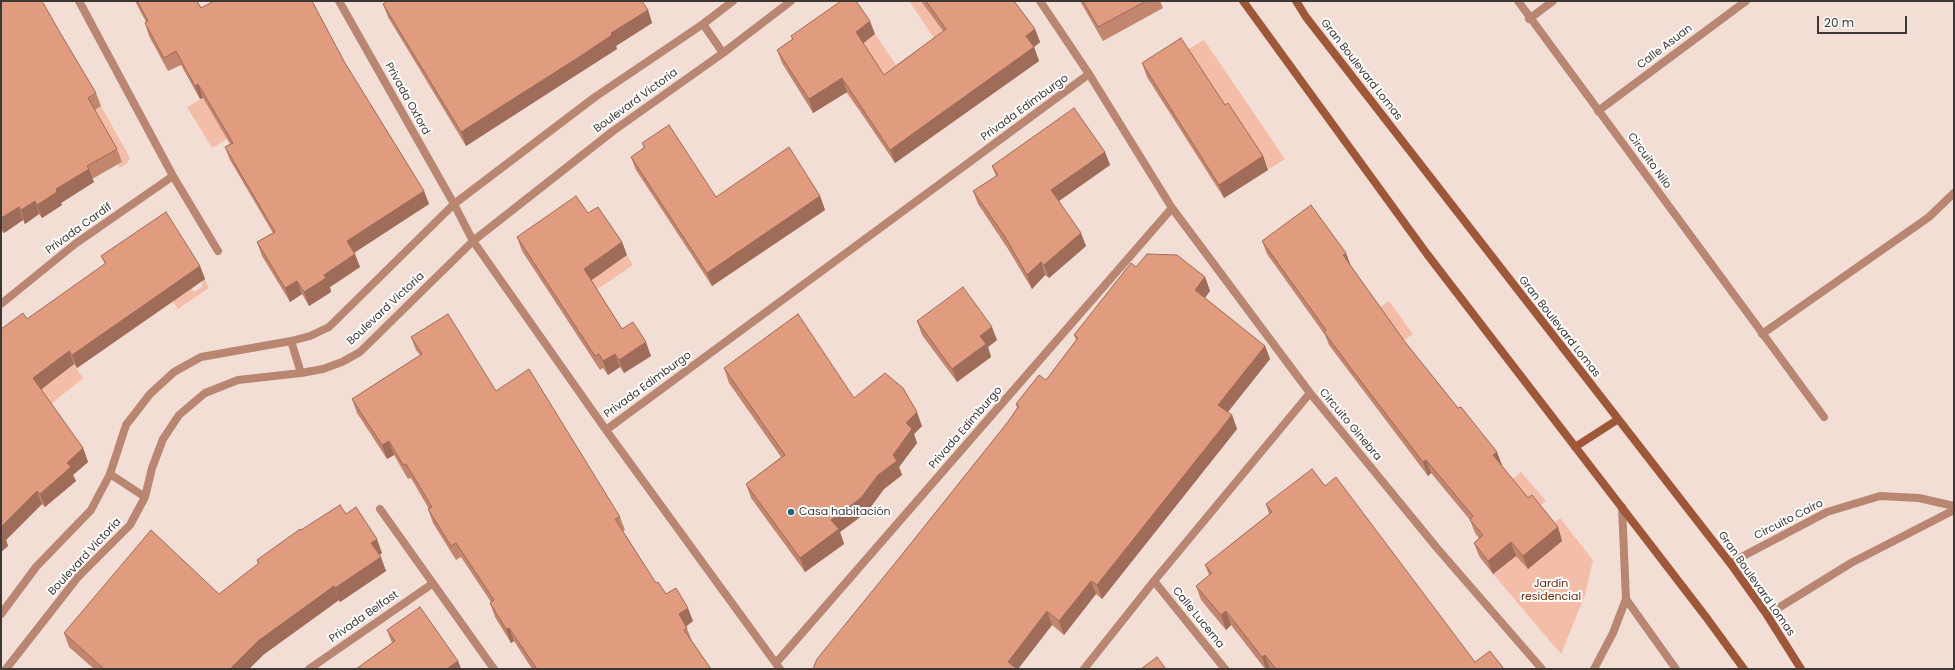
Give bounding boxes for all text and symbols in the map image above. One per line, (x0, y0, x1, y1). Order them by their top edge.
scale bar (1819, 8, 1909, 34)
text: 20 m (1824, 14, 1854, 31)
street label: Gran Boulevard Lomas (1317, 17, 1405, 123)
street label: Calle Asuan (1635, 22, 1695, 72)
street label: Privada Oxford (382, 61, 432, 137)
street label: Boulevard Victoria (591, 66, 681, 136)
street label: Privada Edimburgo (979, 72, 1071, 144)
street label: Circuito Nilo (1624, 130, 1674, 192)
street label: Privada Cardif (43, 201, 115, 257)
street label: Boulevard Victoria (345, 270, 427, 348)
street label: Gran Boulevard Lomas (1515, 274, 1603, 380)
street label: Privada Edimburgo (602, 349, 694, 421)
street label: Privada Edimburgo (927, 384, 1005, 472)
street label: Circuito Ginebra (1316, 386, 1384, 464)
street label: Circuito Cairo (1752, 497, 1826, 543)
place label: Casa habitación (799, 505, 891, 519)
marker: Casa habitación (786, 507, 796, 517)
street label: Boulevard Victoria (46, 516, 124, 598)
street label: Gran Boulevard Lomas (1715, 529, 1797, 639)
park label: Jardín residencial (1521, 577, 1581, 603)
street label: Calle Lucerna (1169, 585, 1227, 651)
street label: Privada Belfast (327, 588, 401, 646)

